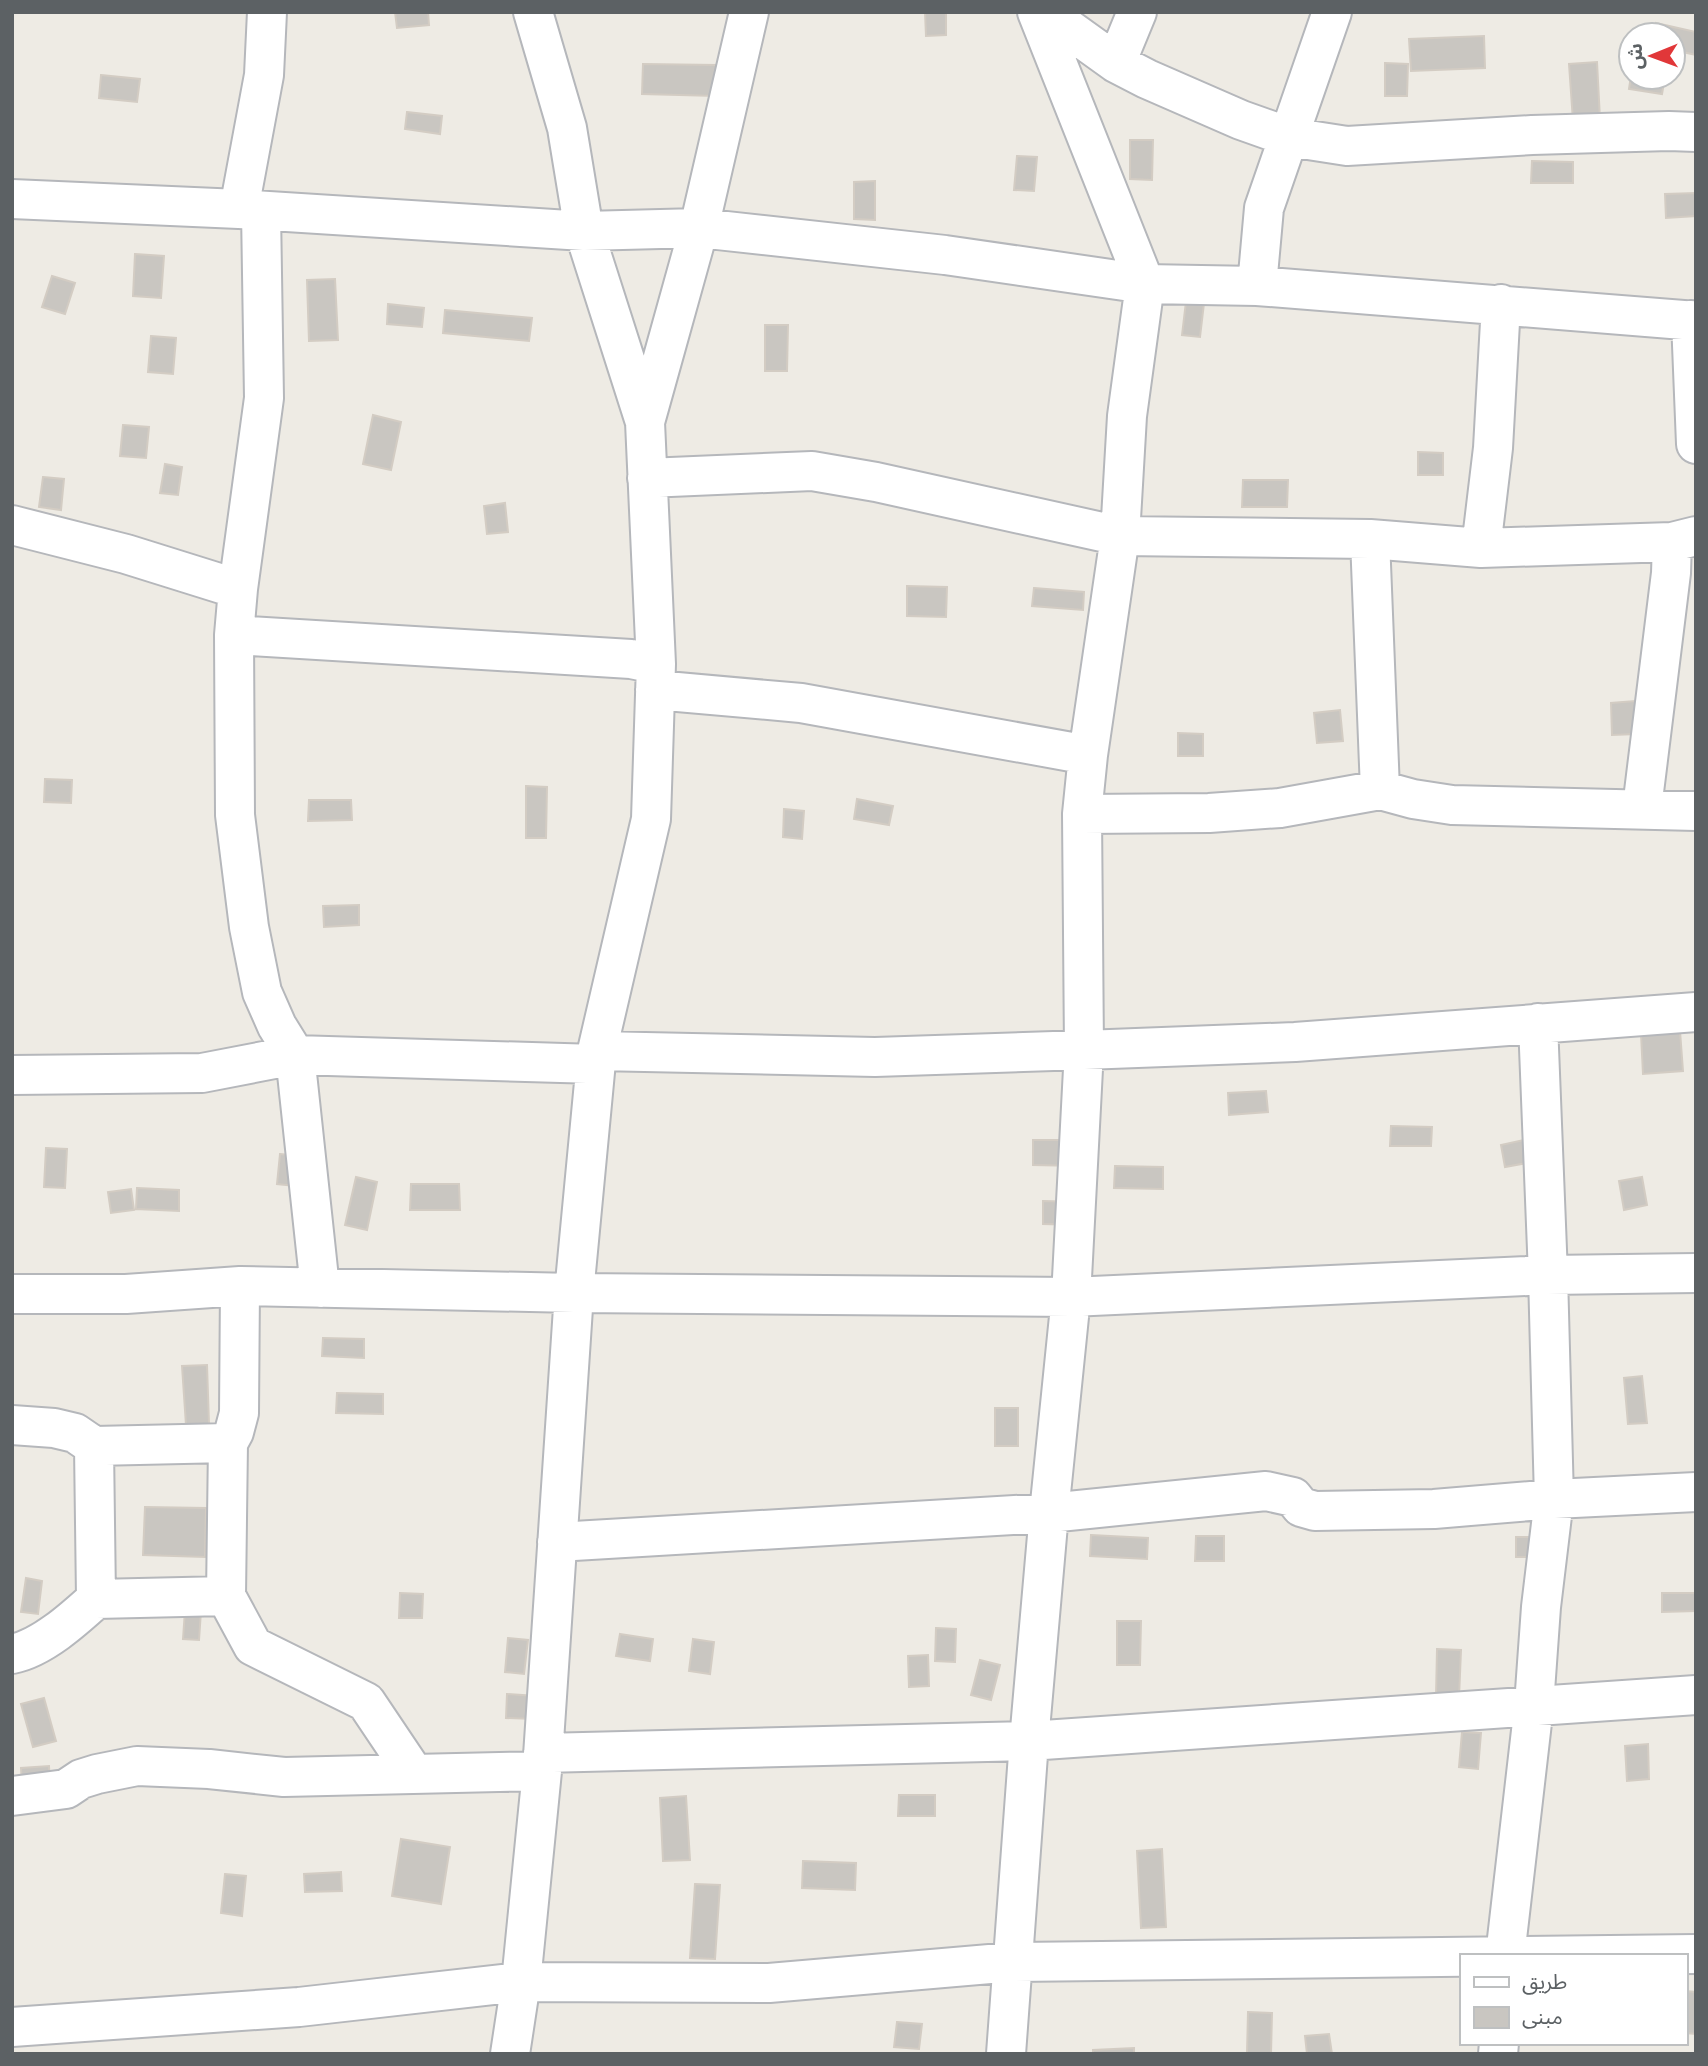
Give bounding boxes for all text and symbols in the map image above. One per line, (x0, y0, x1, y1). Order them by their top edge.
north arrow (1617, 21, 1687, 91)
text: ش (1623, 43, 1646, 70)
legend (1460, 1954, 1687, 2045)
text: طريق (1522, 1968, 1567, 1995)
text: مبنى (1522, 2003, 1563, 2029)

